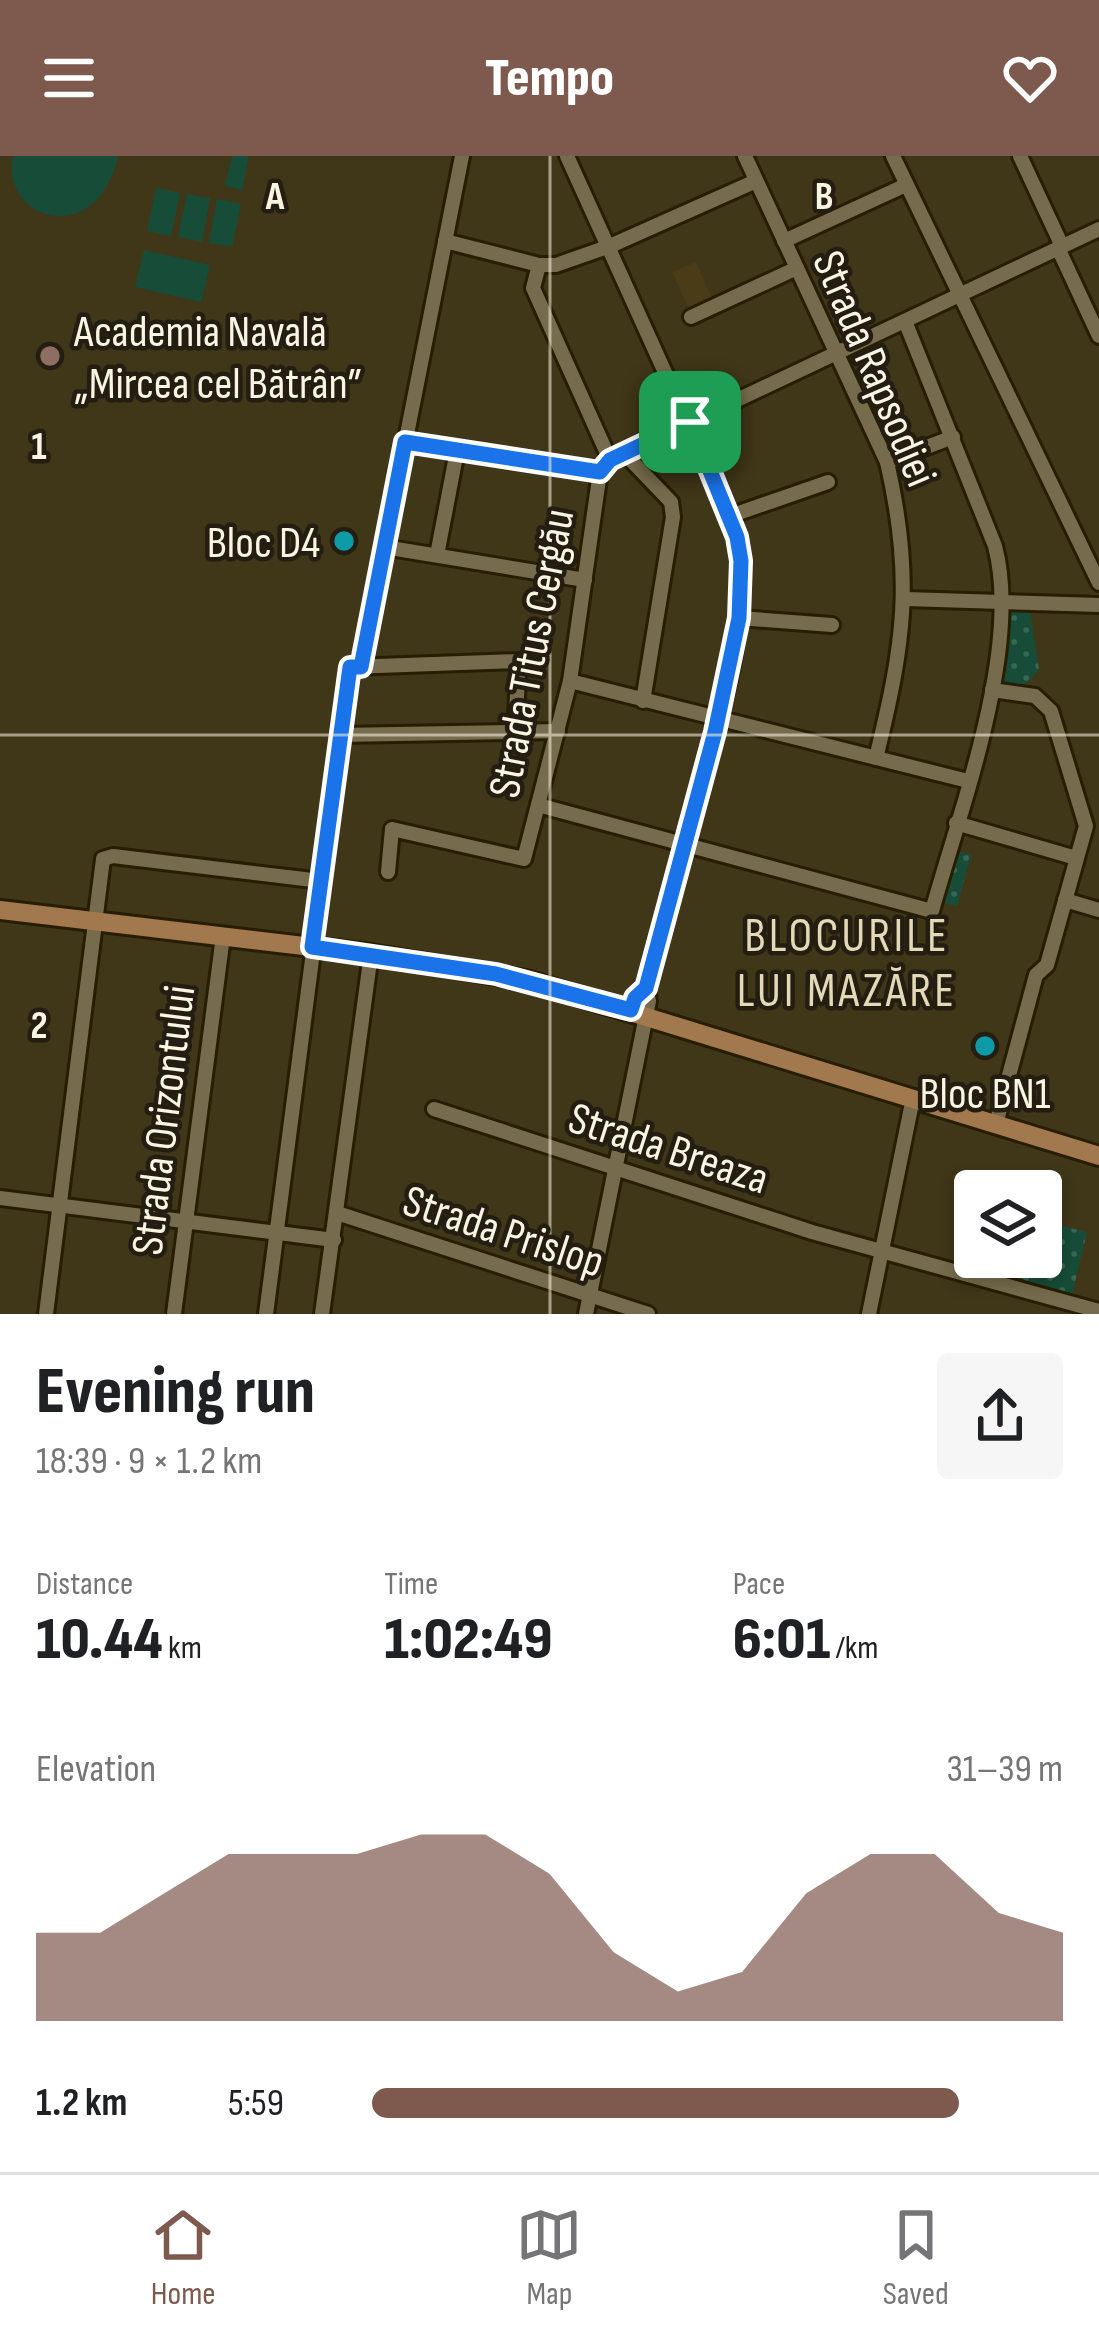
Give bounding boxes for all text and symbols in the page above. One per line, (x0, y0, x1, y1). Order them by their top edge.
icon: menu (36, 45, 102, 111)
icon: heart (997, 45, 1063, 111)
text: Tempo (485, 46, 614, 111)
text: A (265, 174, 285, 221)
text: B (815, 174, 833, 221)
street label: Strada Rapsodiei (799, 243, 948, 495)
place label: Academia Navală „Mircea cel Bătrân” (73, 305, 363, 412)
marker: Academia Navală „Mircea cel Bătrân” (37, 343, 63, 369)
pin (639, 371, 741, 473)
icon: arrive (657, 389, 723, 455)
text: 1 (31, 424, 47, 471)
street label: Strada Titus Cergău (478, 504, 587, 803)
place label: Bloc D4 (207, 516, 320, 571)
marker: Bloc D4 (331, 528, 357, 554)
district label: BLOCURILE LUI MAZĂRE (737, 908, 957, 1020)
street label: Strada Orizontului (121, 982, 208, 1258)
text: 2 (30, 1003, 48, 1050)
marker: Bloc BN1 (972, 1033, 998, 1059)
place label: Bloc BN1 (920, 1067, 1051, 1122)
street label: Strada Breaza (561, 1091, 775, 1207)
map controls (954, 1170, 1062, 1278)
button: layers (954, 1170, 1062, 1278)
street label: Strada Prislop (396, 1174, 611, 1291)
text: Evening run (36, 1353, 315, 1432)
button: share (937, 1353, 1063, 1479)
text: 18:39 · 9 × 1.2 km (36, 1438, 262, 1485)
text: Distance (36, 1564, 133, 1604)
text: Time (384, 1564, 438, 1604)
text: Pace (733, 1564, 785, 1604)
text: 10.44 (36, 1604, 163, 1676)
text: 1:02:49 (384, 1604, 553, 1676)
text: 6:01 (733, 1604, 830, 1676)
text: km (163, 1628, 202, 1668)
text: /km (830, 1628, 878, 1668)
text: Elevation (36, 1746, 156, 1793)
text: 31–39 m (946, 1746, 1063, 1793)
text: 1.2 km (36, 2080, 127, 2127)
text: 5:59 (228, 2080, 284, 2127)
tab: Home (150, 2202, 216, 2314)
tab: Map (516, 2202, 582, 2314)
tab: Saved (883, 2202, 949, 2314)

